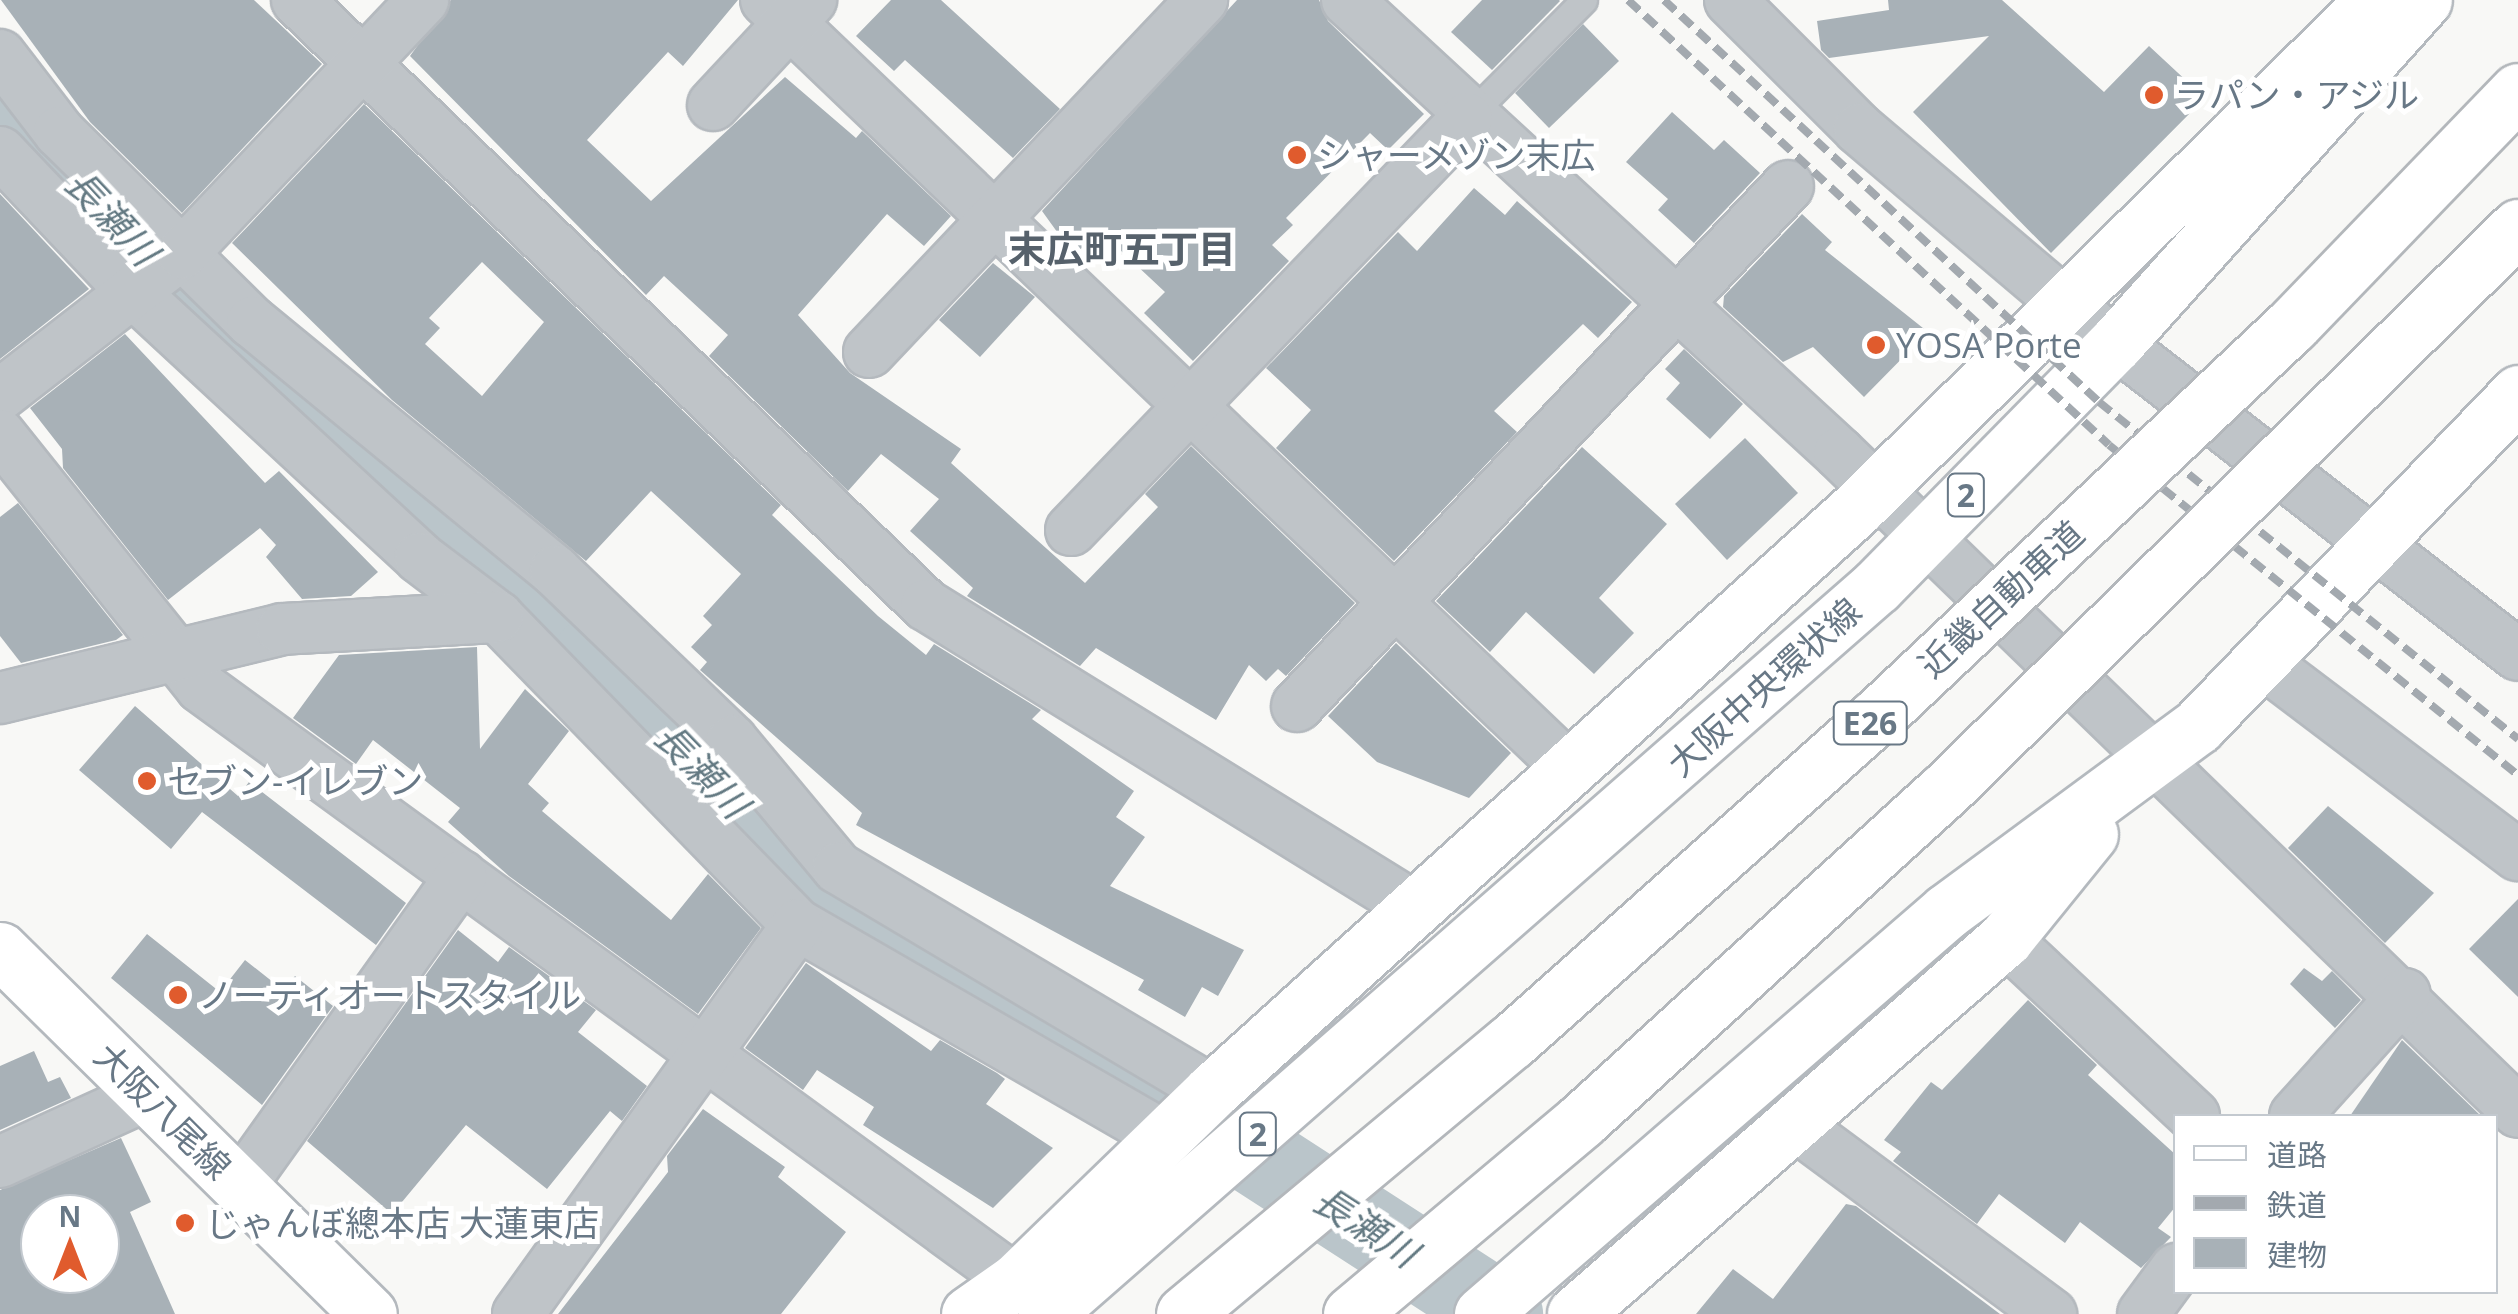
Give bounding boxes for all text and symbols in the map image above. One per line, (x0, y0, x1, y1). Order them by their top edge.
place label: ラパン・アジル (2174, 74, 2419, 116)
marker: ラパン・アジル (2143, 84, 2165, 106)
place label: シャーメゾン末広 (1317, 134, 1597, 176)
marker: シャーメゾン末広 (1286, 144, 1308, 166)
water label: 長瀬川 (56, 160, 168, 274)
district label: 末広町五丁目 (1008, 226, 1236, 272)
place label: YOSA Porte (1896, 324, 2082, 366)
marker: YOSA Porte (1865, 334, 1887, 356)
road number: 2 (1946, 468, 1986, 522)
street label: 近畿自動車道 (1910, 512, 2092, 686)
street label: 大阪中央環状線 (1659, 589, 1869, 785)
road number: E26 (1832, 696, 1908, 750)
water label: 長瀬川 (646, 713, 758, 827)
place label: セブン-イレブン (167, 760, 423, 802)
marker: セブン-イレブン (136, 770, 158, 792)
place label: ノーティオートスタイル (198, 974, 583, 1016)
marker: ノーティオートスタイル (167, 984, 189, 1006)
street label: 大阪八尾線 (86, 1034, 240, 1188)
road number: 2 (1238, 1107, 1278, 1161)
legend (2173, 1114, 2498, 1294)
text: 道路 (2267, 1134, 2327, 1175)
water label: 長瀬川 (1306, 1176, 1426, 1276)
text: 鉄道 (2267, 1184, 2327, 1225)
north arrow (20, 1194, 120, 1294)
text: N (59, 1197, 81, 1235)
place label: じゃんぼ總本店 大蓮東店 (205, 1202, 599, 1244)
marker: じゃんぼ總本店 大蓮東店 (174, 1212, 196, 1234)
text: 建物 (2267, 1234, 2327, 1275)

